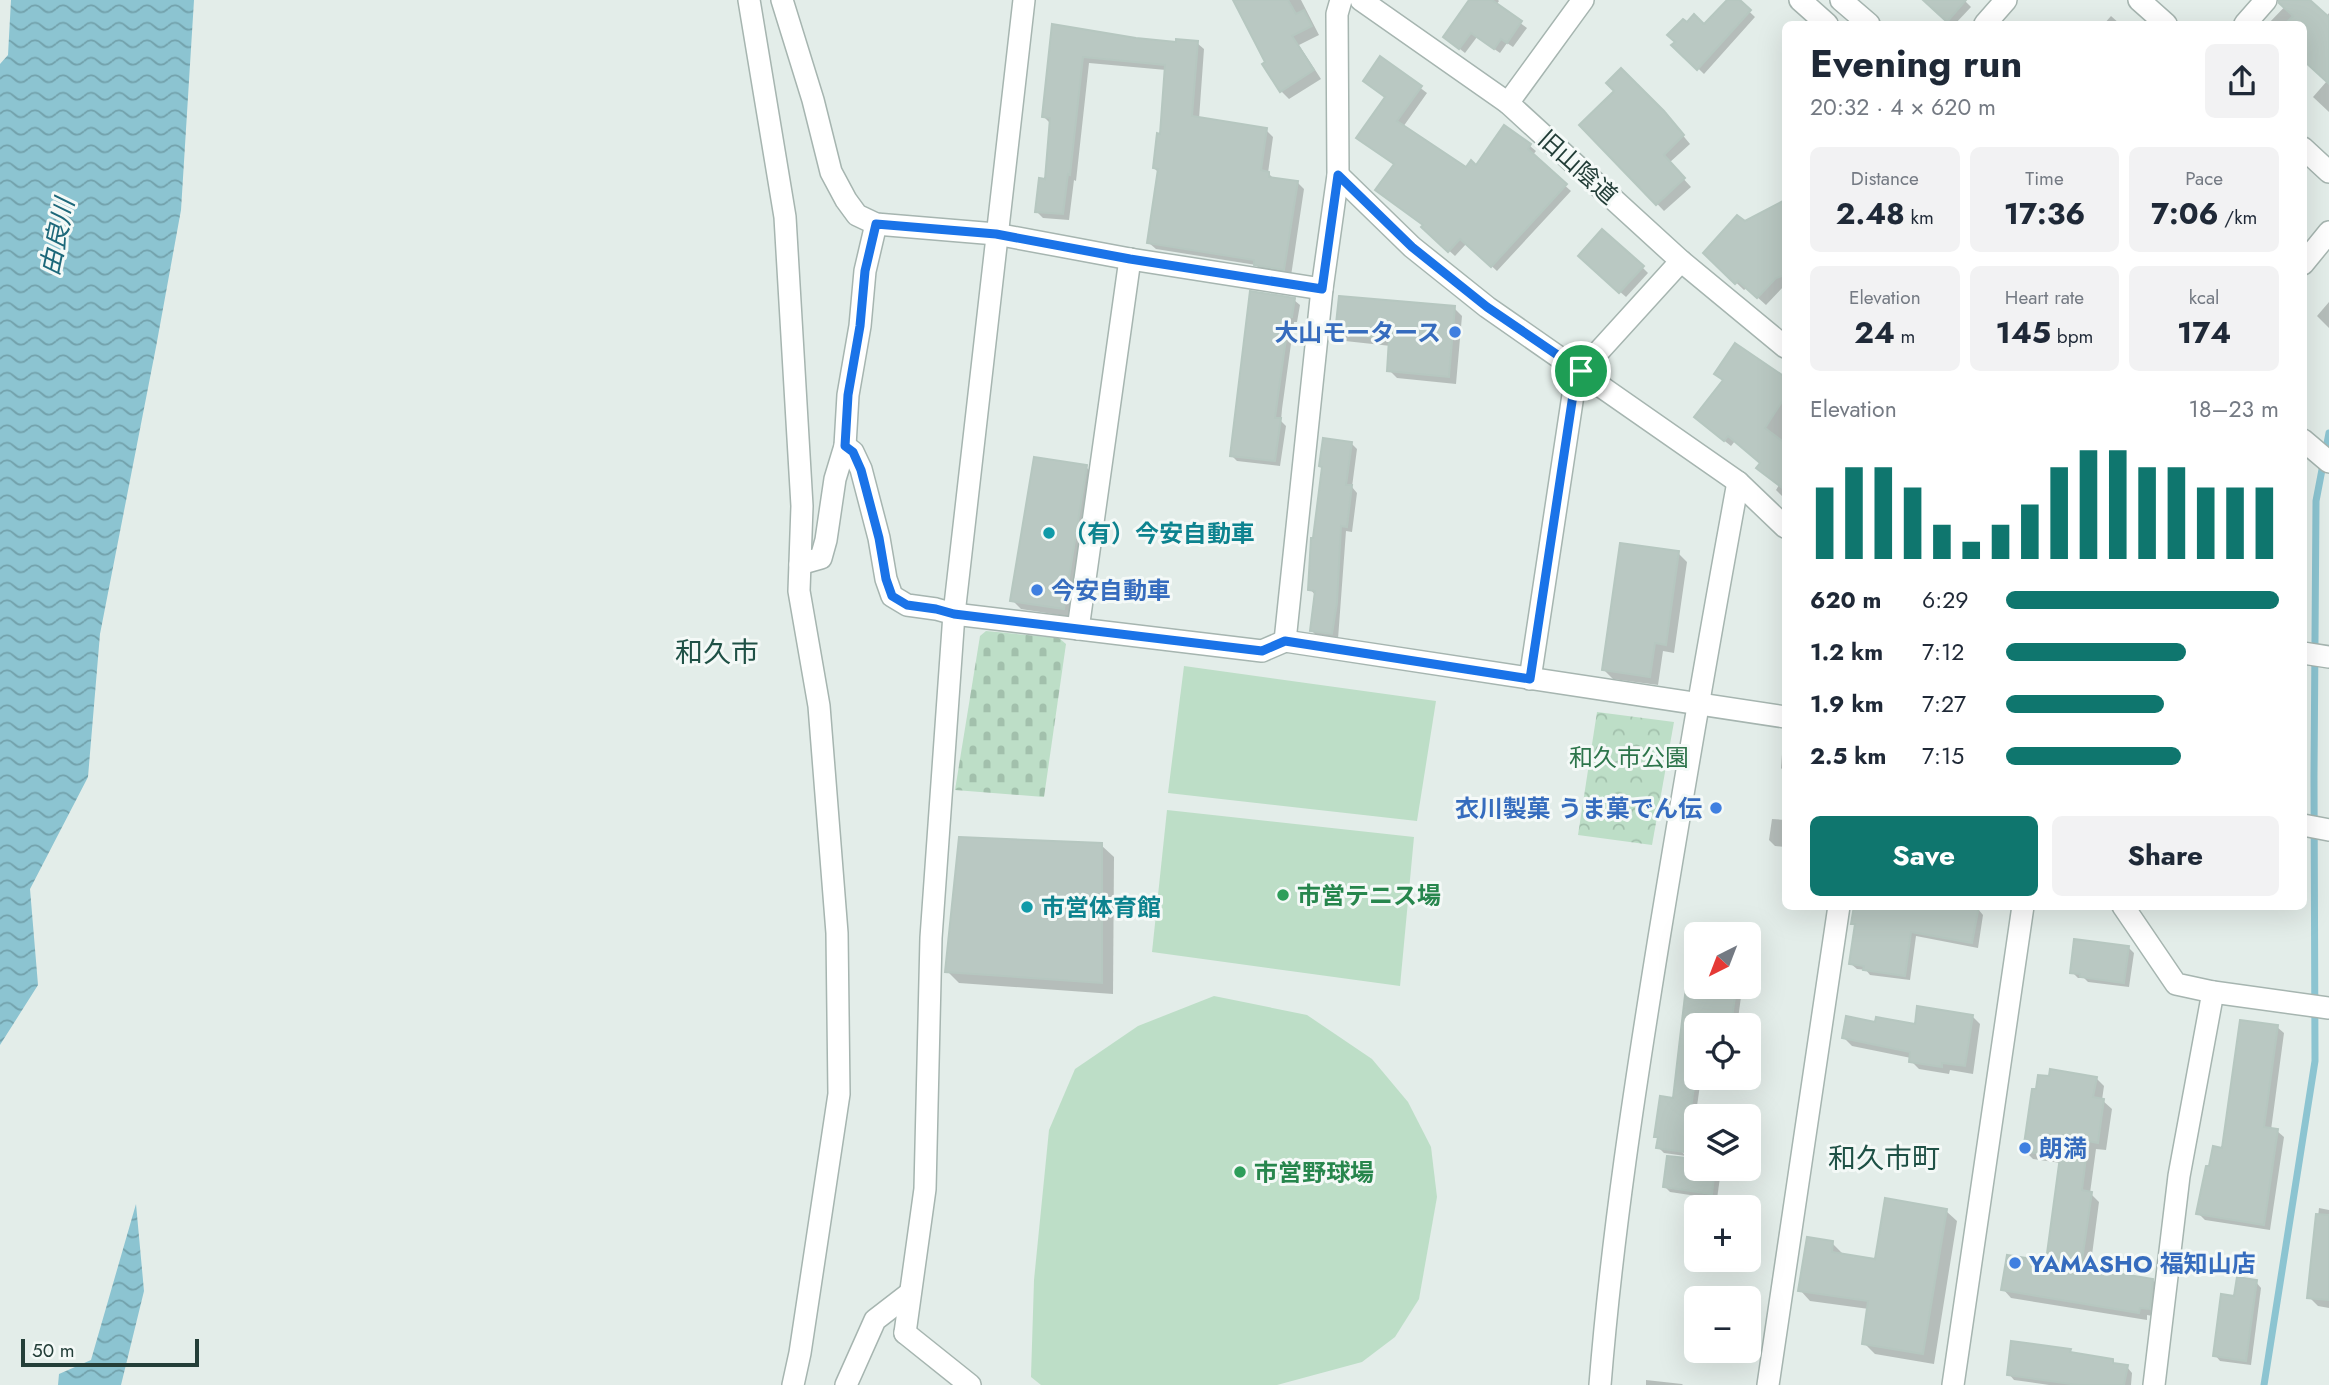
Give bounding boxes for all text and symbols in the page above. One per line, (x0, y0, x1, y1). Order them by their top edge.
text: Evening run (1810, 36, 2022, 91)
button: share (2205, 44, 2279, 118)
text: 20:32 · 4 × 620 m (1810, 90, 1996, 124)
street label: 旧山陰道 (1531, 122, 1625, 212)
text: Distance (1851, 165, 1919, 192)
text: Time (2025, 165, 2064, 192)
text: Pace (2185, 165, 2223, 192)
water label: 由良川 (30, 192, 84, 279)
text: 2.48 (1836, 192, 1905, 235)
text: 17:36 (2004, 192, 2085, 235)
text: 7:06 (2151, 192, 2219, 235)
text: km (1905, 204, 1934, 231)
text: /km (2219, 204, 2257, 231)
text: Elevation (1849, 284, 1921, 311)
text: Heart rate (2005, 284, 2084, 311)
text: kcal (2189, 284, 2220, 311)
text: 24 (1854, 311, 1895, 354)
text: 145 (1996, 311, 2051, 354)
text: 174 (2177, 311, 2231, 354)
place label: 大山モータース (1274, 315, 1441, 350)
text: m (1895, 323, 1915, 350)
text: bpm (2051, 323, 2093, 350)
marker: 大山モータース (1447, 324, 1463, 340)
pin (1551, 341, 1611, 401)
icon: arrive (1562, 352, 1600, 390)
text: Elevation (1810, 392, 1897, 426)
text: 18–23 m (2189, 392, 2279, 426)
place label: （有）今安自動車 (1063, 516, 1255, 551)
marker: （有）今安自動車 (1041, 525, 1057, 541)
place label: 今安自動車 (1051, 573, 1171, 608)
marker: 今安自動車 (1029, 582, 1045, 598)
text: 620 m (1810, 583, 1881, 617)
text: 6:29 (1922, 583, 1968, 617)
district label: 和久市 (675, 632, 759, 673)
text: 1.2 km (1810, 635, 1883, 669)
text: 7:12 (1922, 635, 1964, 669)
text: 1.9 km (1810, 687, 1884, 721)
text: 7:27 (1922, 687, 1966, 721)
text: 2.5 km (1810, 739, 1886, 773)
text: 7:15 (1922, 739, 1964, 773)
park label: 和久市公園 (1569, 740, 1689, 775)
place label: 衣川製菓 うま菓でん伝 (1455, 791, 1702, 826)
marker: 衣川製菓 うま菓でん伝 (1708, 800, 1724, 816)
button: Save (1810, 816, 2038, 896)
button: Share (2052, 816, 2279, 896)
place label: 市営テニス場 (1297, 878, 1441, 913)
marker: 市営テニス場 (1275, 887, 1291, 903)
place label: 市営体育館 (1041, 890, 1161, 925)
marker: 市営体育館 (1019, 899, 1035, 915)
north arrow (1684, 922, 1760, 999)
map controls (1684, 922, 1761, 1363)
button: locate (1684, 1013, 1761, 1090)
button: layers (1684, 1104, 1761, 1181)
place label: 朗満 (2039, 1131, 2087, 1166)
district label: 和久市町 (1828, 1138, 1940, 1179)
marker: 朗満 (2017, 1140, 2033, 1156)
place label: 市営野球場 (1254, 1155, 1374, 1190)
marker: 市営野球場 (1232, 1164, 1248, 1180)
button: + (1684, 1195, 1761, 1272)
place label: YAMASHO 福知山店 (2028, 1246, 2256, 1281)
marker: YAMASHO 福知山店 (2007, 1255, 2023, 1271)
button: − (1684, 1286, 1761, 1363)
scale bar (21, 1336, 200, 1368)
text: 50 m (32, 1337, 75, 1364)

